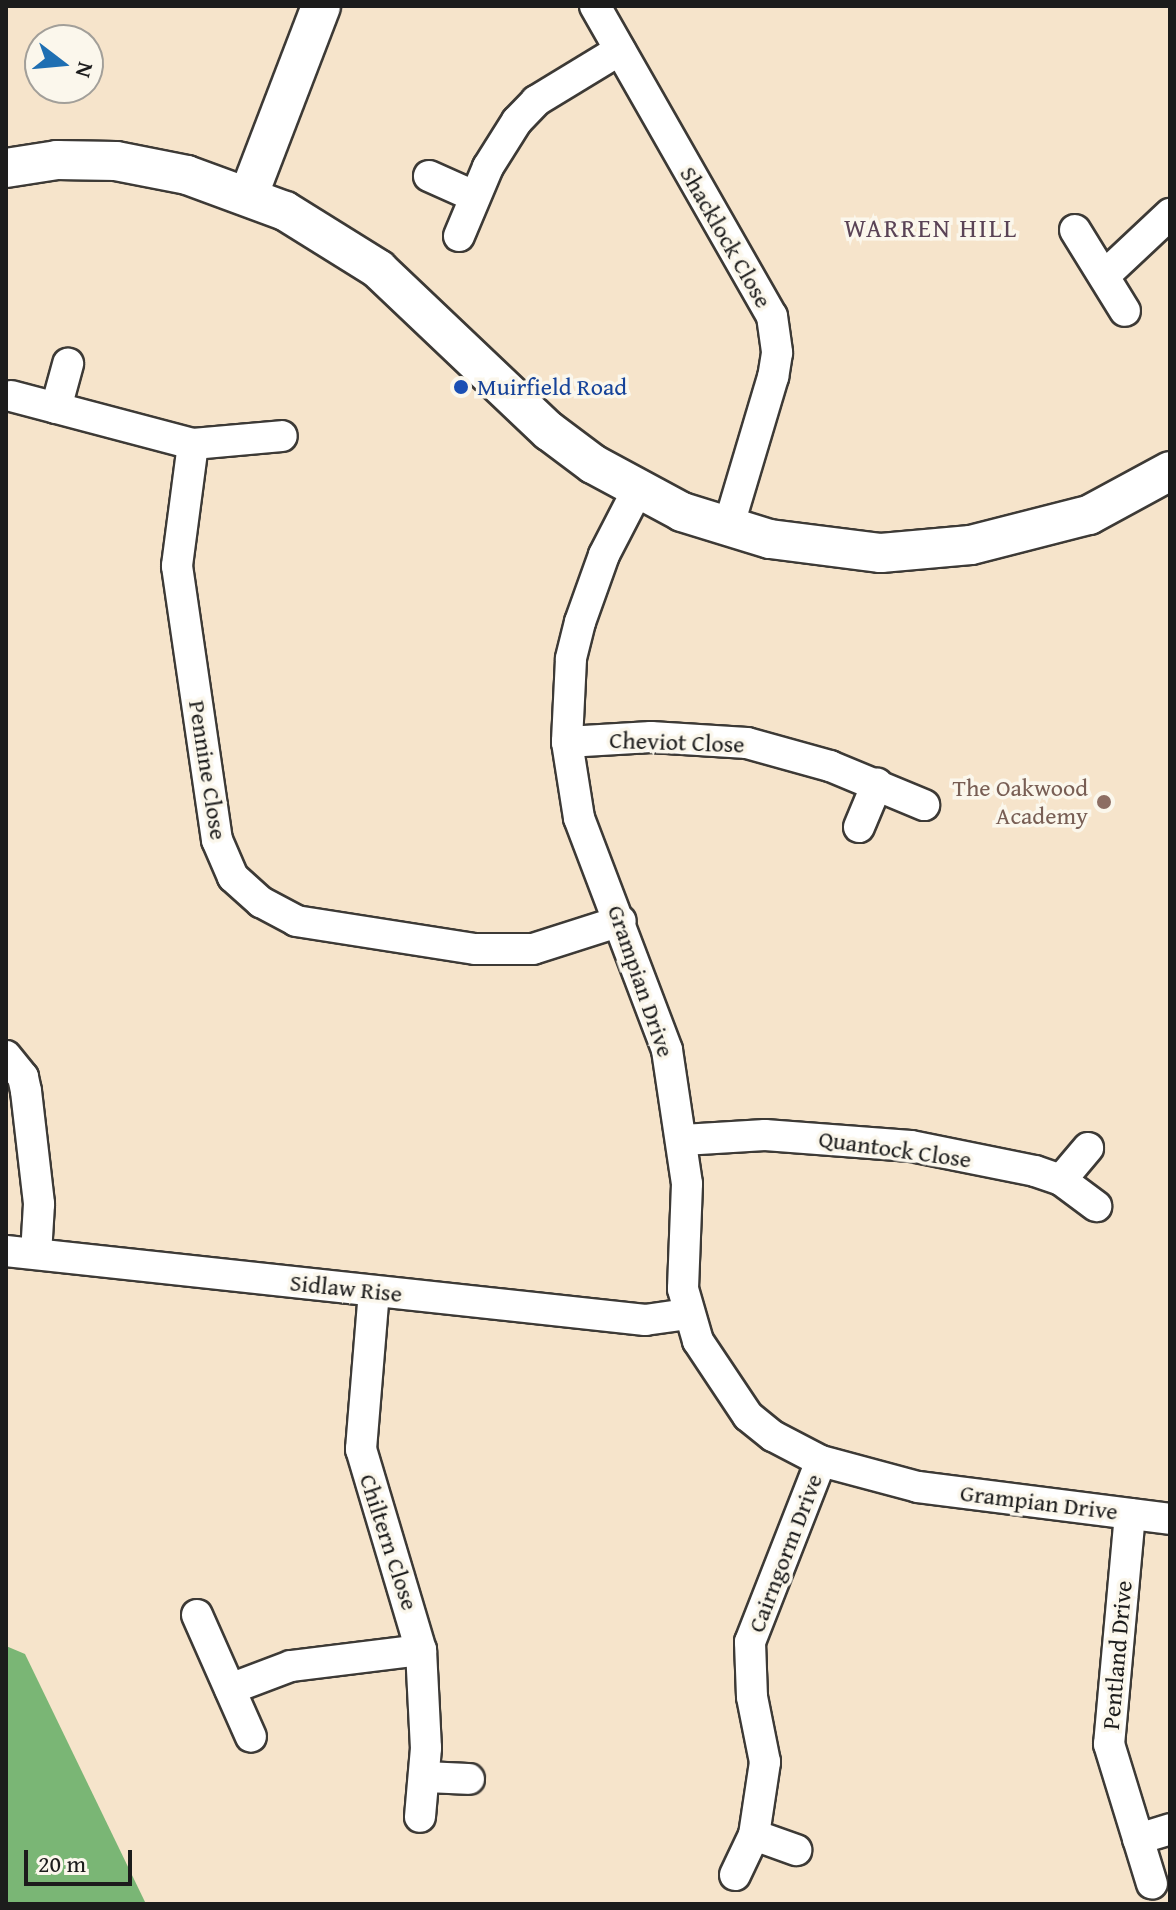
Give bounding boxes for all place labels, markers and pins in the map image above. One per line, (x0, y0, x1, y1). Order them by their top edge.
place label: Muirfield Road (477, 373, 627, 401)
marker: Muirfield Road (452, 378, 470, 396)
place label: The Oakwood Academy (952, 774, 1088, 830)
marker: The Oakwood Academy (1095, 793, 1113, 811)

